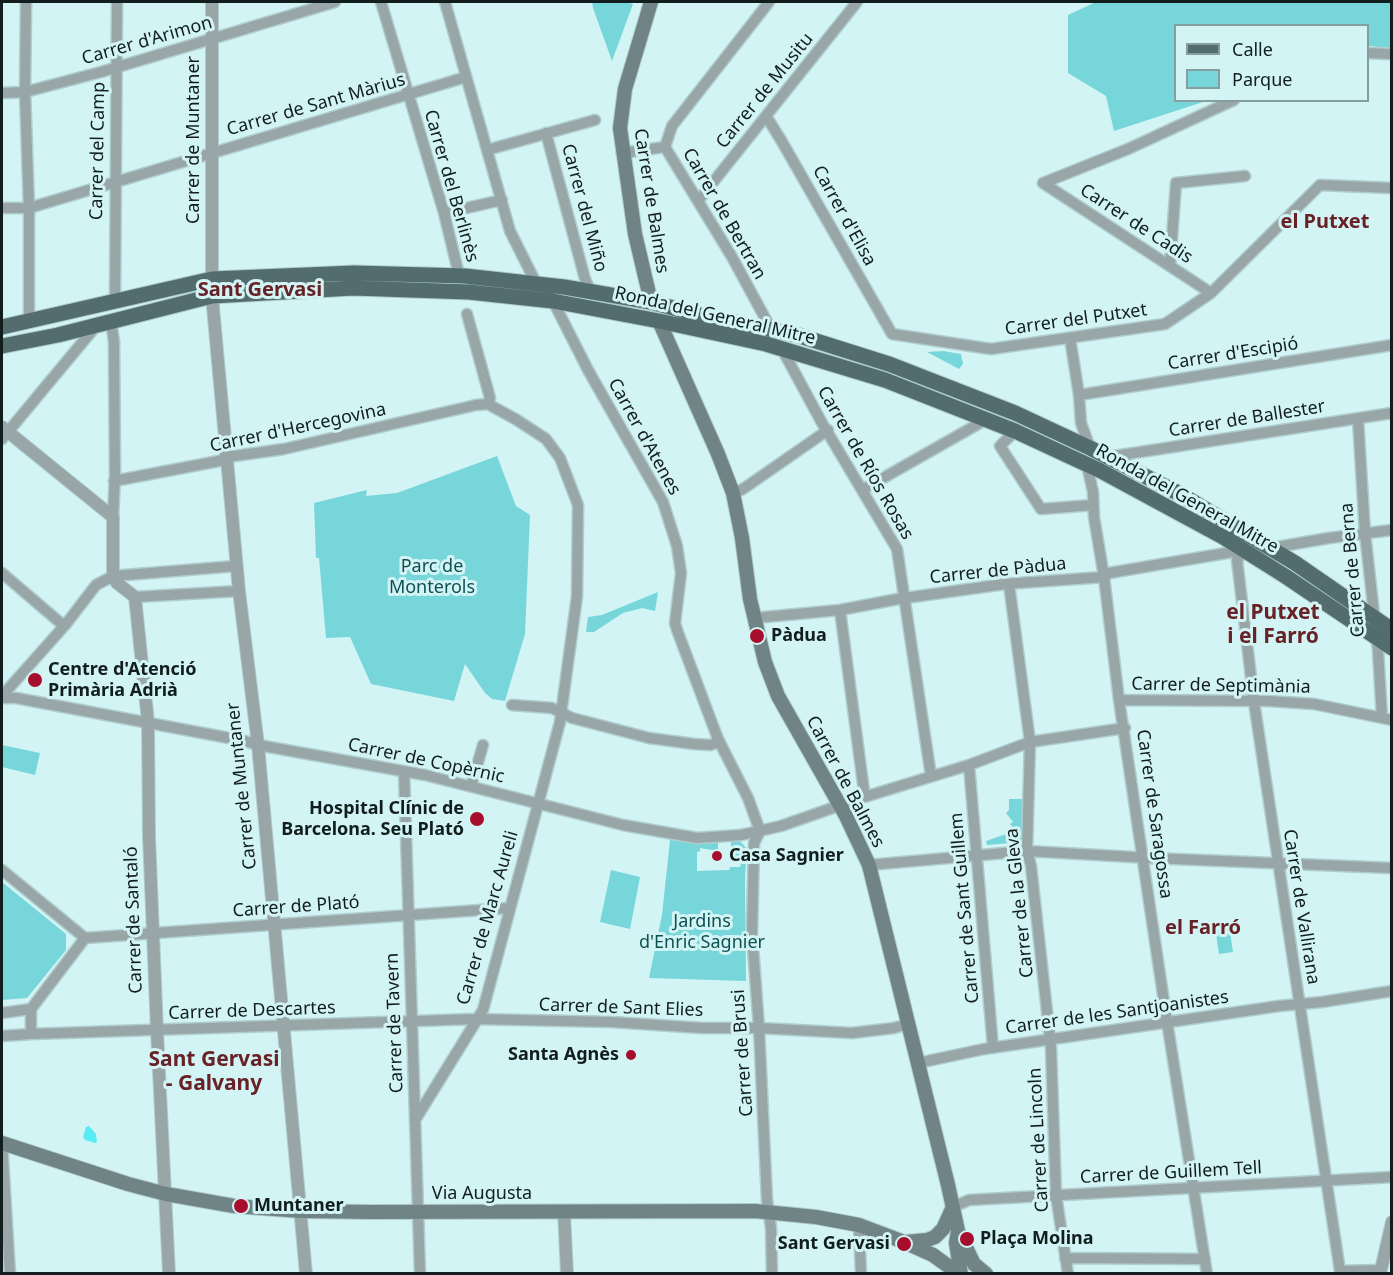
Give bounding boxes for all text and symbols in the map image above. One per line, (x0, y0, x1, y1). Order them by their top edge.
street label: Carrer d'Arimon (79, 12, 215, 70)
legend (1174, 24, 1369, 102)
street label: Carrer de Musitu (712, 29, 818, 153)
text: Calle (1232, 37, 1273, 61)
street label: Carrer de Muntaner (183, 56, 205, 224)
text: Parque (1232, 67, 1292, 91)
street label: Carrer de Sant Màrius (224, 69, 408, 141)
street label: Carrer del Camp (86, 82, 110, 220)
street label: Carrer del Berlinès (419, 107, 483, 265)
street label: Carrer de Balmes (629, 127, 673, 275)
street label: Carrer del Miño (557, 142, 611, 274)
street label: Carrer de Bertran (678, 144, 770, 284)
street label: Carrer d'Elisa (808, 162, 880, 270)
street label: Carrer de Cadis (1076, 180, 1196, 268)
district label: el Putxet (1281, 210, 1369, 234)
district label: Sant Gervasi (198, 278, 322, 302)
street label: Ronda del General Mitre (613, 282, 817, 350)
street label: Carrer del Putxet (1004, 299, 1148, 341)
street label: Carrer d'Escipió (1166, 333, 1300, 375)
street label: Carrer d'Atenes (603, 375, 685, 499)
street label: Carrer de Ríos Rosas (812, 382, 918, 544)
street label: Carrer de Ballester (1167, 396, 1327, 442)
street label: Carrer d'Hercegovina (208, 399, 388, 457)
street label: Ronda del General Mitre (1092, 440, 1282, 558)
street label: Carrer de Berna (1336, 502, 1370, 638)
street label: Carrer de Pàdua (929, 553, 1067, 589)
park label: Parc de Monterols (389, 556, 475, 598)
district label: el Putxet i el Farró (1226, 600, 1320, 650)
place label: Pàdua (771, 625, 827, 647)
marker: Pàdua (748, 627, 766, 645)
place label: Centre d'Atenció Primària Adrià (48, 659, 196, 702)
marker: Centre d'Atenció Primària Adrià (26, 671, 44, 689)
street label: Carrer de Septimània (1131, 674, 1311, 698)
street label: Carrer de Muntaner (222, 701, 262, 871)
street label: Carrer de Balmes (801, 712, 889, 852)
street label: Carrer de Saragossa (1131, 728, 1177, 900)
street label: Carrer de Copèrnic (346, 734, 506, 788)
place label: Hospital Clínic de Barcelona. Seu Plató (281, 798, 464, 840)
marker: Hospital Clínic de Barcelona. Seu Plató (468, 810, 486, 828)
street label: Carrer de Sant Guillem (946, 812, 984, 1004)
street label: Carrer de la Gleva (1001, 827, 1039, 979)
street label: Carrer de Marc Aureli (453, 828, 523, 1008)
street label: Carrer de Vallirana (1278, 828, 1324, 986)
place label: Casa Sagnier (729, 845, 844, 867)
street label: Carrer de Santaló (121, 846, 147, 994)
marker: Casa Sagnier (710, 849, 724, 863)
street label: Carrer de Plató (232, 892, 360, 922)
park label: Jardins d'Enric Sagnier (639, 911, 765, 954)
district label: el Farró (1165, 916, 1241, 940)
street label: Carrer de Tavern (382, 952, 408, 1094)
street label: Carrer de les Santjoanistes (1004, 987, 1230, 1039)
street label: Carrer de Brusi (728, 989, 758, 1117)
street label: Carrer de Sant Elies (538, 994, 704, 1022)
street label: Carrer de Descartes (168, 997, 336, 1025)
place label: Santa Agnès (508, 1044, 619, 1066)
district label: Sant Gervasi - Galvany (149, 1047, 279, 1097)
marker: Santa Agnès (624, 1048, 638, 1062)
street label: Carrer de Lincoln (1024, 1067, 1054, 1213)
street label: Carrer de Guillem Tell (1079, 1157, 1263, 1189)
street label: Via Augusta (432, 1183, 532, 1205)
place label: Muntaner (254, 1195, 343, 1217)
marker: Muntaner (232, 1197, 250, 1215)
place label: Plaça Molina (980, 1228, 1094, 1250)
marker: Plaça Molina (958, 1230, 976, 1248)
place label: Sant Gervasi (778, 1233, 890, 1255)
marker: Sant Gervasi (895, 1235, 913, 1253)

